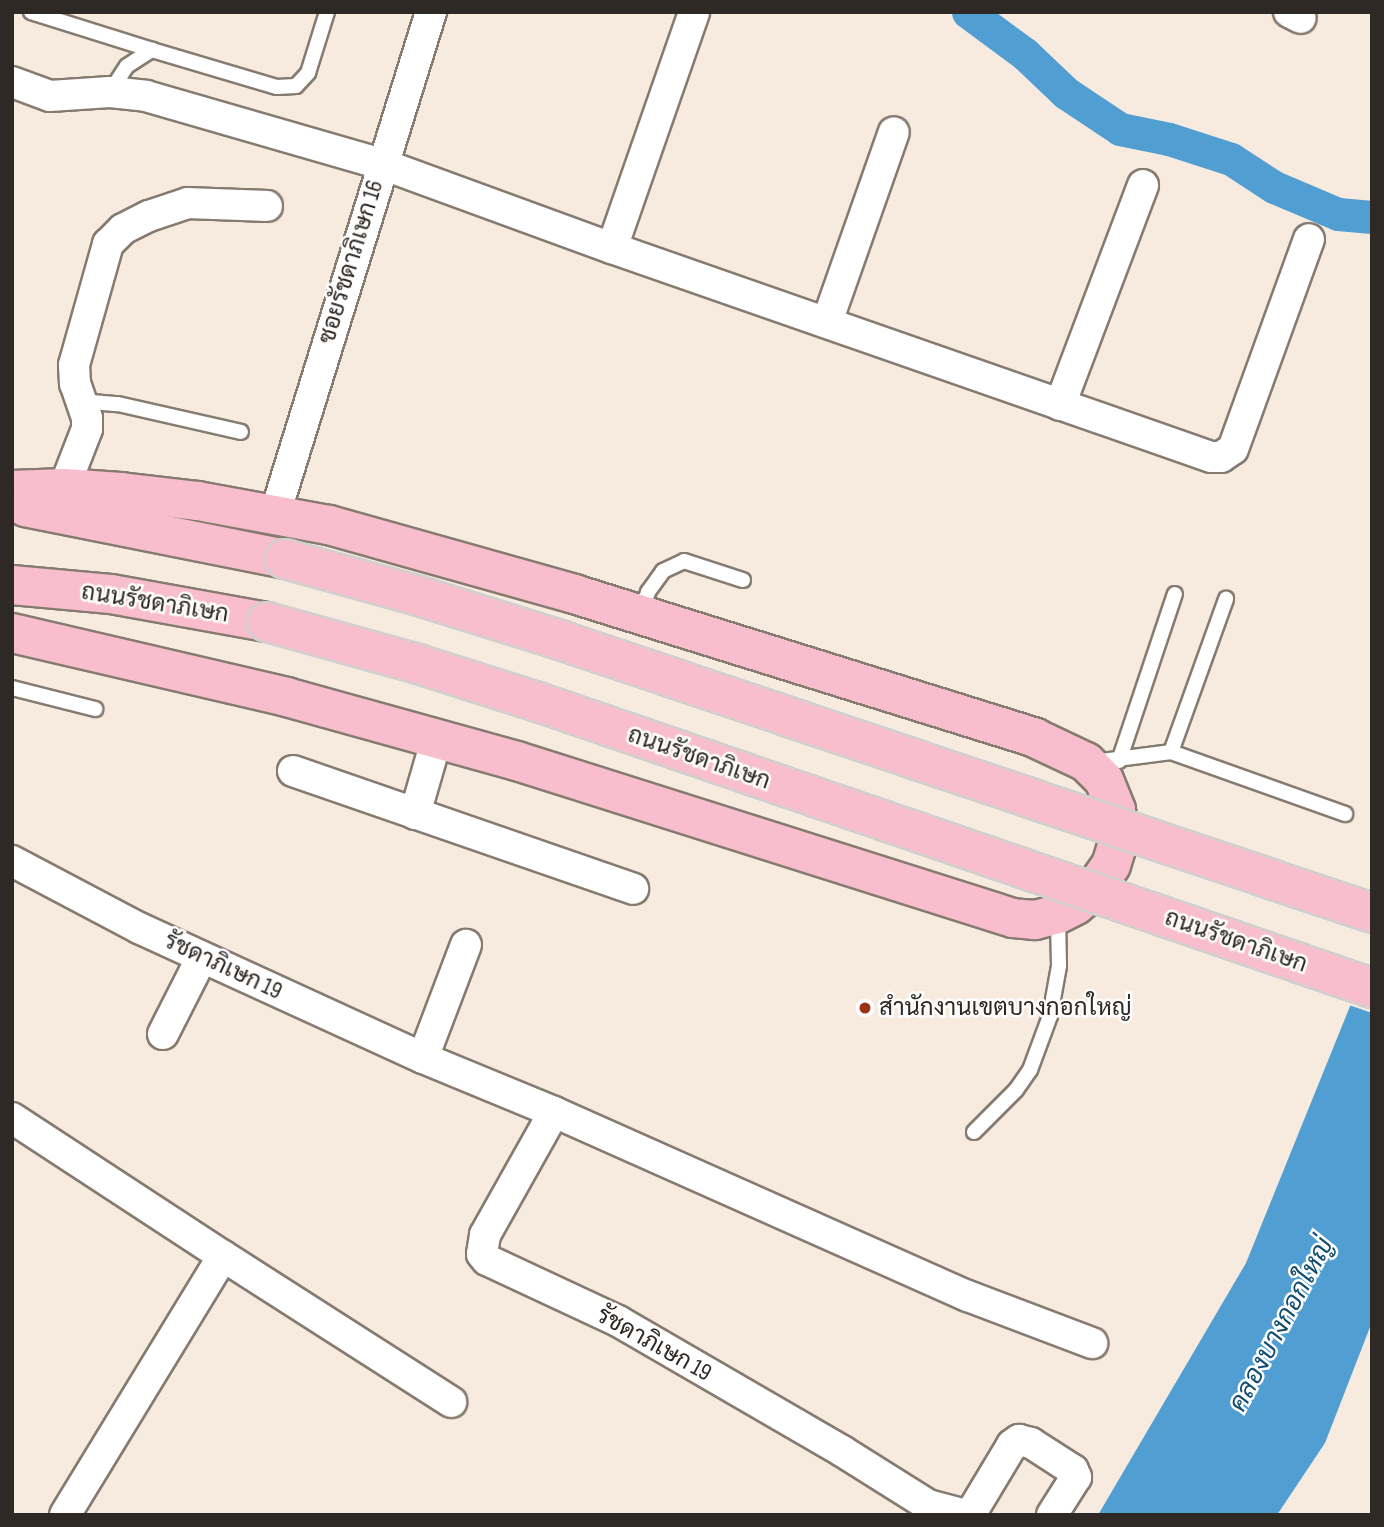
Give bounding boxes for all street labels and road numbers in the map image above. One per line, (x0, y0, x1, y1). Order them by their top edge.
street label: ซอยรัชดาภิเษก 16 (312, 177, 390, 347)
street label: ถนนรัชดาภิเษก (79, 577, 231, 629)
street label: ถนนรัชดาภิเษก (624, 720, 774, 796)
street label: ถนนรัชดาภิเษก (1161, 903, 1311, 979)
street label: รัชดาภิเษก 19 (159, 926, 287, 1006)
street label: รัชดาภิเษก 19 (591, 1301, 717, 1387)

